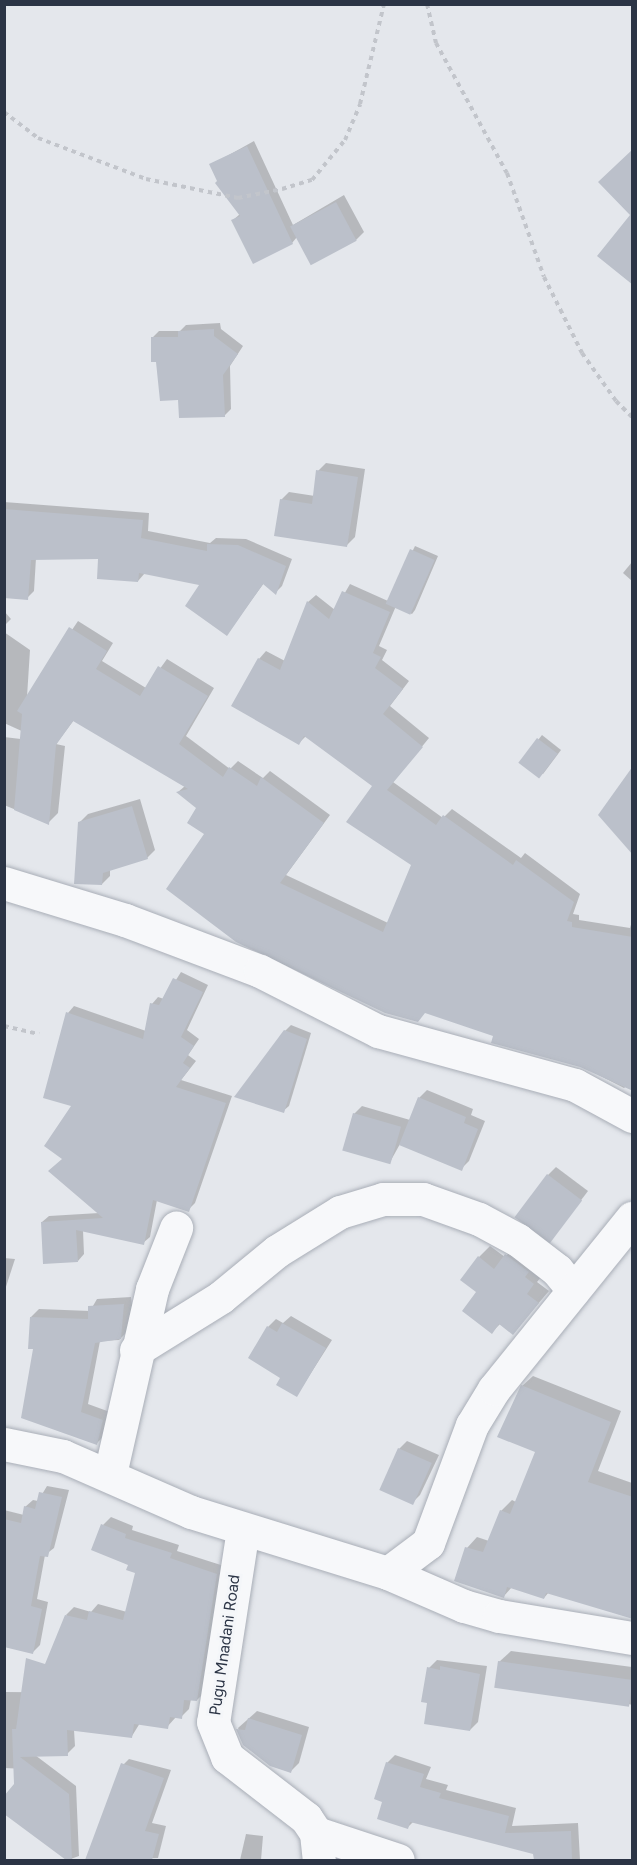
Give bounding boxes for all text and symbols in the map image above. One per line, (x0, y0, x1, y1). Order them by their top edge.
street label: Pugu Mnadani Road (206, 1573, 244, 1717)

